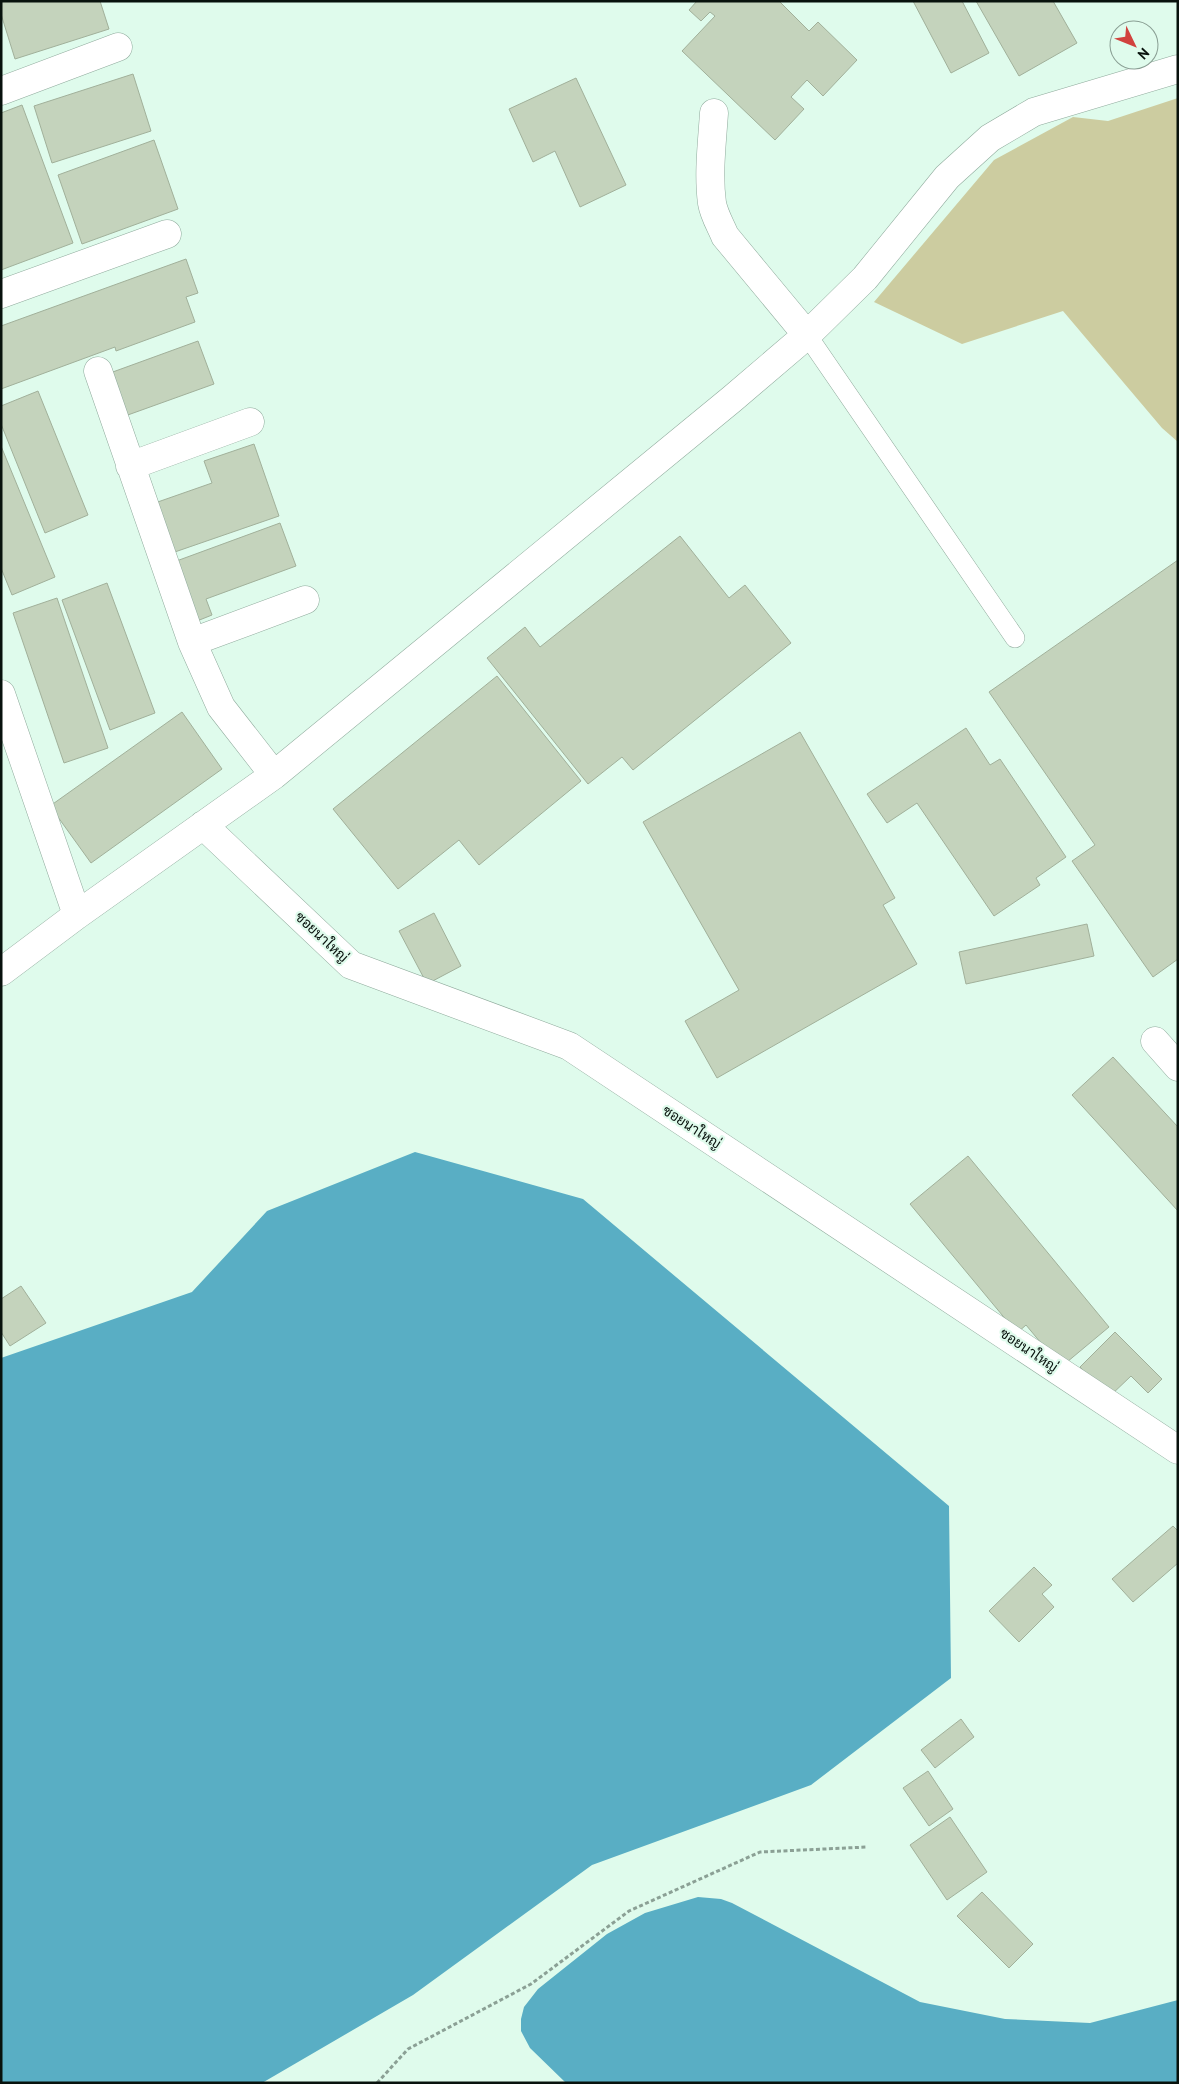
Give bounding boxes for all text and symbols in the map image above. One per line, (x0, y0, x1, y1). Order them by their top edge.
north arrow (1109, 20, 1159, 70)
text: N (1134, 44, 1153, 63)
street label: ซอยนาใหญ่ (292, 908, 352, 966)
street label: ซอยนาใหญ่ (659, 1101, 725, 1153)
street label: ซอยนาใหญ่ (996, 1324, 1062, 1376)

